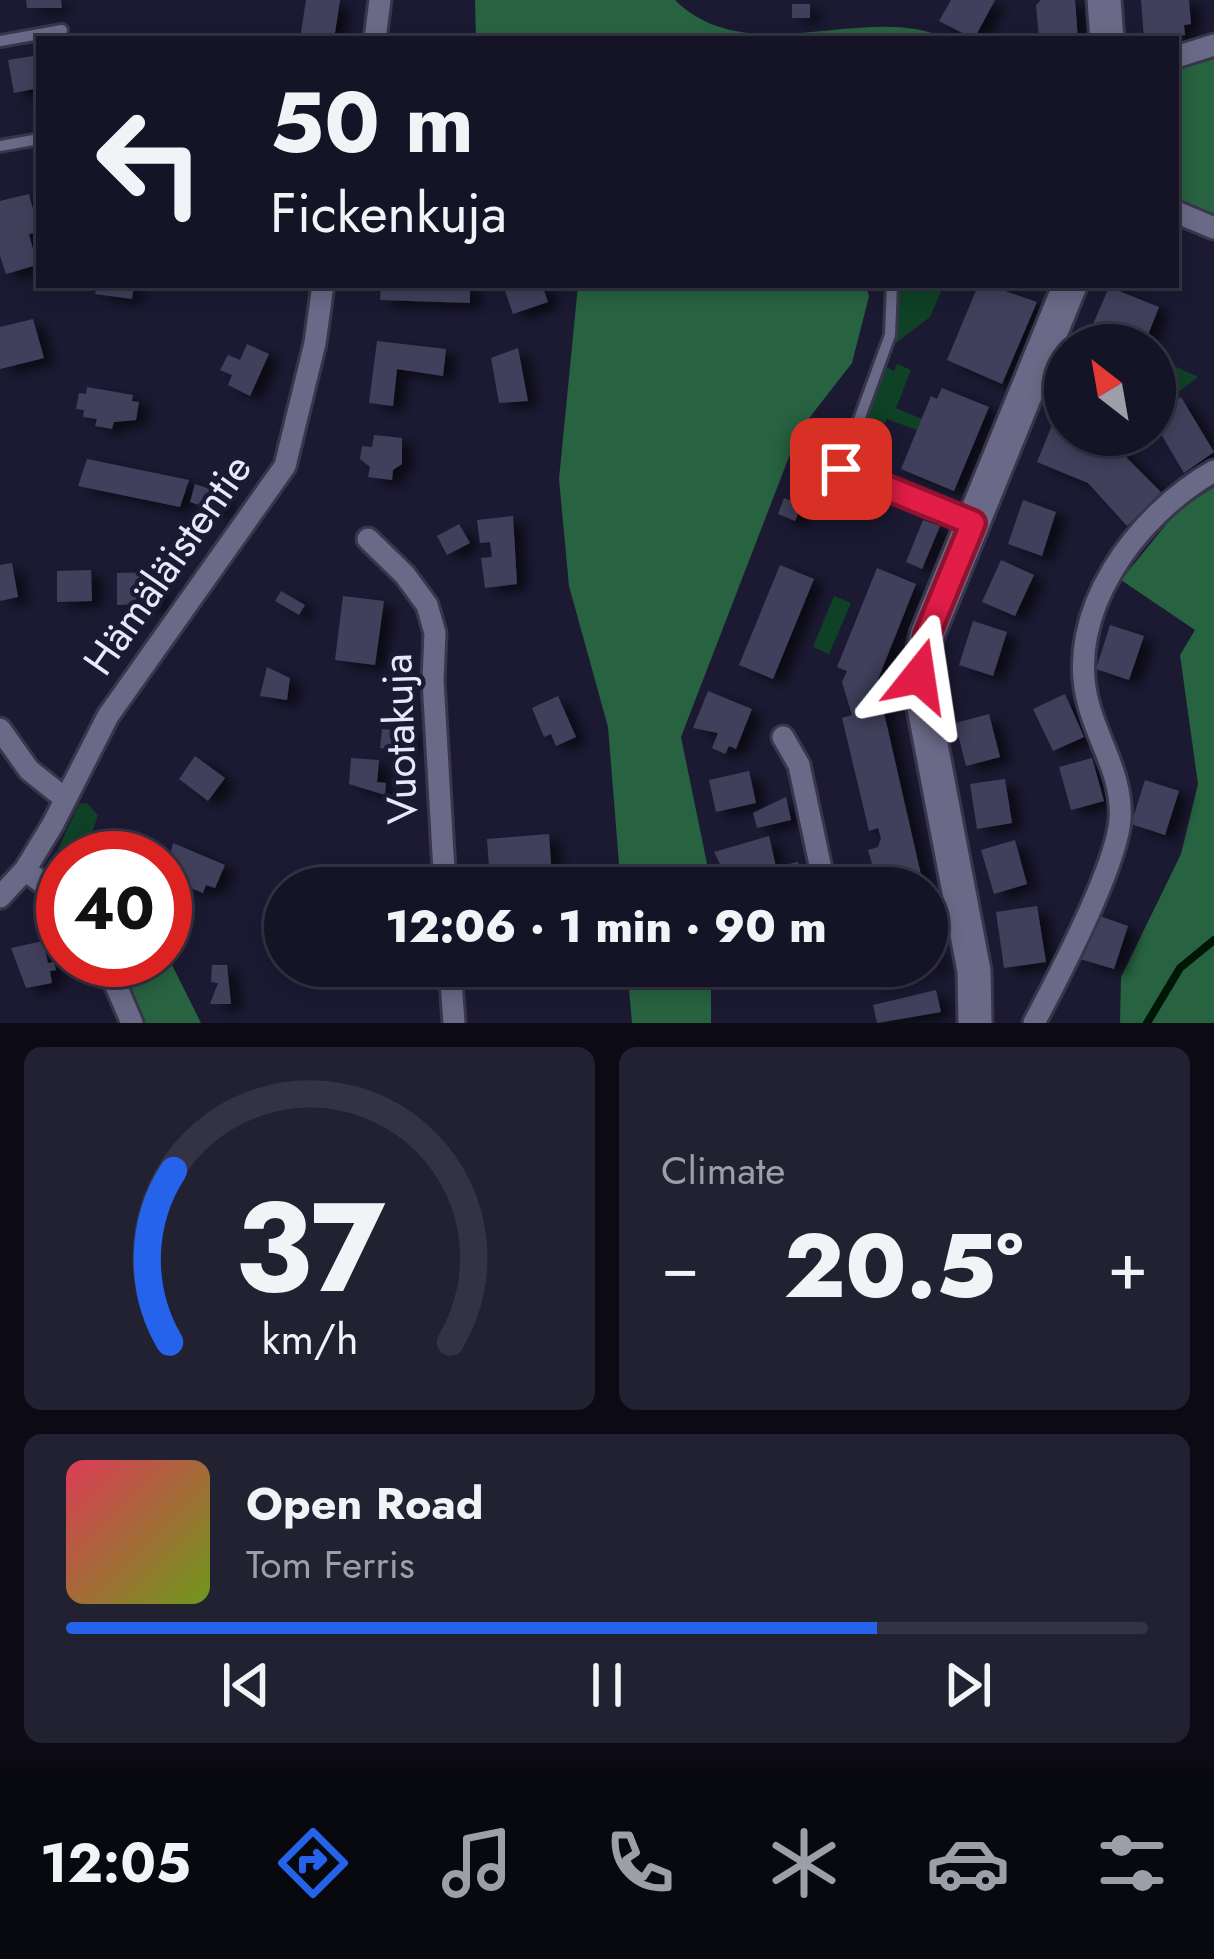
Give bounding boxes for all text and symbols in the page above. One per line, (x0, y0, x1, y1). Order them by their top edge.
text: 50 m (270, 62, 474, 184)
icon: left (72, 84, 228, 240)
text: Fickenkuja (270, 174, 507, 252)
north arrow (1044, 324, 1176, 456)
map controls (1044, 324, 1176, 456)
pin (790, 418, 892, 520)
icon: arrive (808, 436, 874, 502)
street label: Hämäläistentie (68, 441, 266, 687)
position arrow (856, 613, 982, 739)
street label: Vuotakuja (366, 653, 433, 825)
speed limit sign: 40 (36, 831, 192, 987)
text: 12:06 · 1 min · 90 m (385, 894, 827, 959)
text: Climate (661, 1142, 785, 1199)
text: 37 (234, 1157, 385, 1338)
text: 20.5° (784, 1201, 1024, 1331)
text: − (661, 1218, 700, 1314)
text: + (1107, 1218, 1148, 1314)
text: km/h (261, 1307, 358, 1369)
text: Open Road (246, 1471, 484, 1536)
text: Tom Ferris (246, 1536, 415, 1593)
icon: previous (213, 1652, 279, 1718)
icon: pause (574, 1652, 640, 1718)
icon: next (935, 1652, 1001, 1718)
icon: directions (271, 1821, 355, 1905)
icon: music (435, 1821, 519, 1905)
icon: phone (598, 1821, 682, 1905)
icon: climate (762, 1821, 846, 1905)
icon: car (926, 1821, 1010, 1905)
icon: filters (1090, 1821, 1174, 1905)
text: 12:05 (40, 1824, 191, 1902)

